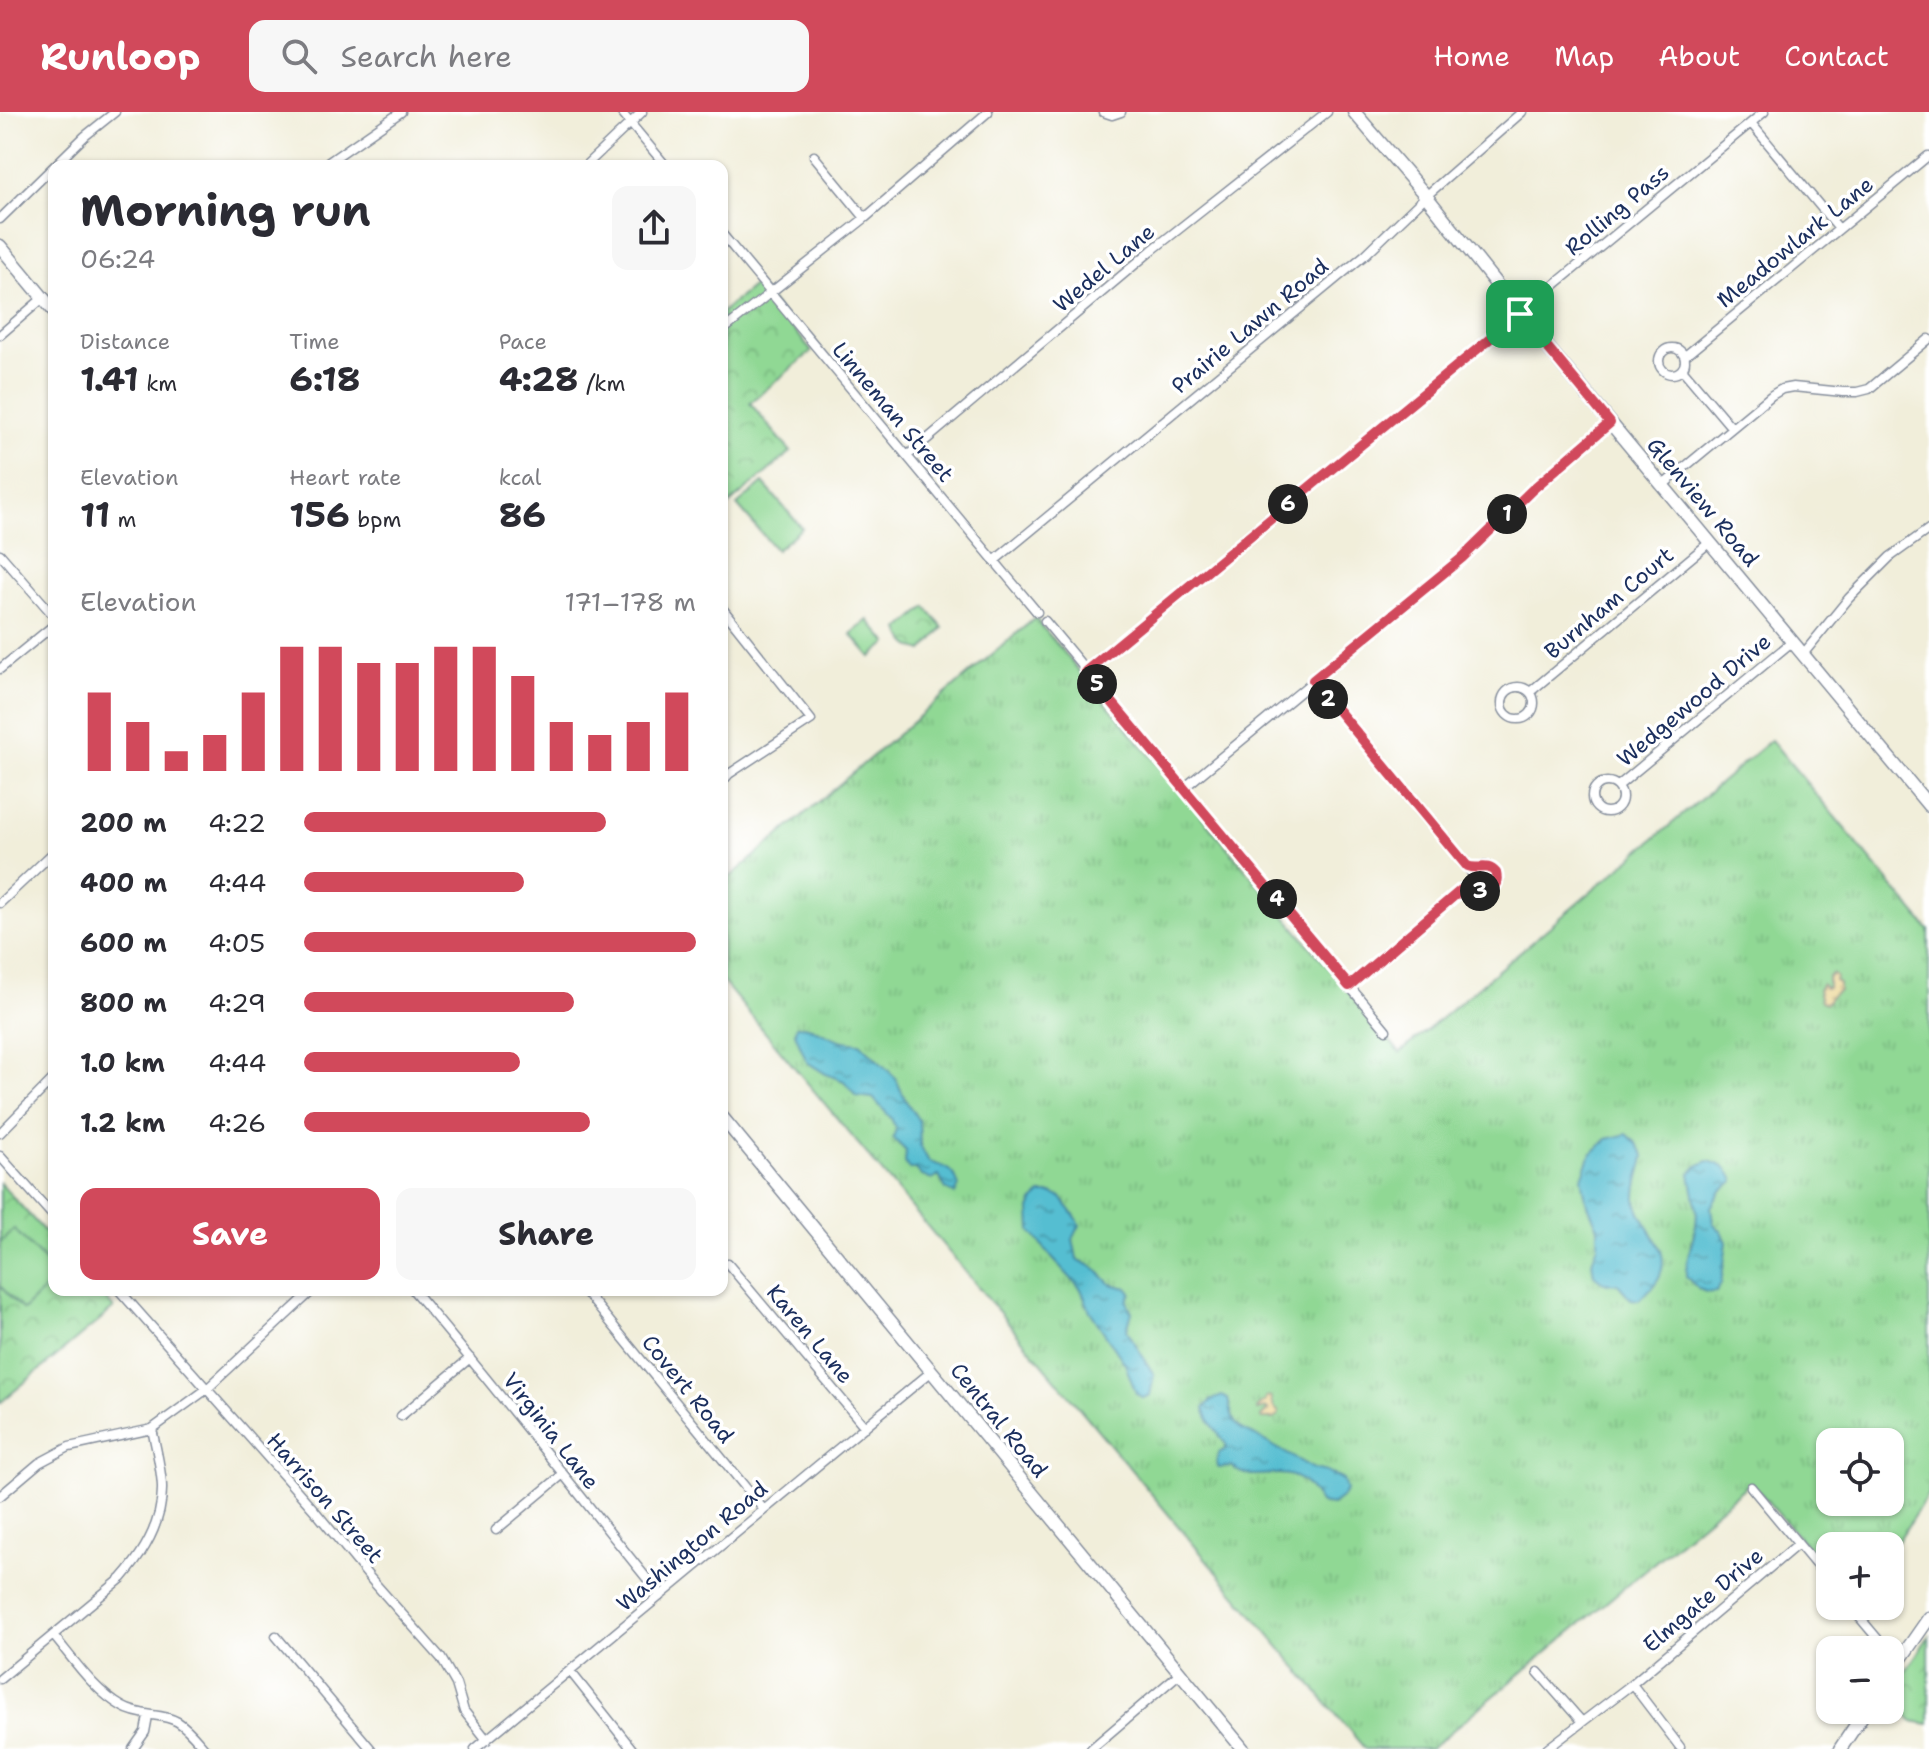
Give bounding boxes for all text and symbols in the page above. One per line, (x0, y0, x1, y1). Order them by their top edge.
search box (249, 20, 809, 92)
text: Runloop (40, 31, 201, 82)
icon: search (277, 34, 321, 78)
text: Search here (341, 36, 512, 77)
text: Home (1433, 37, 1510, 75)
text: Map (1554, 37, 1614, 75)
text: About (1658, 37, 1740, 75)
text: Contact (1784, 37, 1889, 75)
street label: Rolling Pass (1559, 158, 1675, 262)
street label: Meadowlark Lane (1711, 170, 1879, 314)
text: Morning run (80, 181, 371, 240)
button: share (612, 186, 696, 270)
street label: Wedel Lane (1047, 217, 1161, 319)
text: 06:24 (80, 241, 156, 276)
street label: Prairie Lawn Road (1165, 252, 1335, 400)
pin (1486, 280, 1554, 348)
icon: arrive (1498, 292, 1542, 336)
text: Distance (80, 327, 170, 356)
text: Time (289, 327, 340, 356)
text: Pace (499, 327, 547, 356)
street label: Linneman Street (826, 336, 960, 488)
text: 1.41 (80, 356, 139, 402)
text: 6:18 (289, 356, 361, 402)
text: 4:28 (499, 356, 579, 402)
text: km (139, 369, 177, 398)
text: /km (579, 369, 625, 398)
street label: Glenview Road (1640, 431, 1766, 573)
text: Elevation (80, 463, 178, 492)
text: Heart rate (289, 463, 401, 492)
text: kcal (499, 463, 541, 492)
pin: 6 (1268, 484, 1308, 524)
text: 6 (1280, 489, 1296, 518)
text: 11 (80, 492, 110, 538)
text: 156 (289, 492, 350, 538)
text: 86 (499, 492, 546, 538)
pin: 1 (1487, 494, 1527, 534)
text: 1 (1502, 499, 1512, 528)
text: m (110, 505, 137, 534)
text: bpm (350, 505, 402, 534)
street label: Burnham Court (1538, 540, 1680, 666)
text: Elevation (80, 584, 196, 619)
text: 171–178 m (564, 584, 696, 619)
street label: Wedgewood Drive (1611, 627, 1777, 773)
pin: 5 (1077, 664, 1117, 704)
text: 5 (1090, 669, 1104, 698)
pin: 2 (1308, 679, 1348, 719)
text: 2 (1320, 684, 1336, 713)
text: 200 m (80, 805, 167, 840)
text: 4:22 (208, 805, 266, 840)
text: 400 m (80, 865, 167, 900)
text: 4:44 (208, 865, 266, 900)
pin: 3 (1460, 871, 1500, 911)
text: 3 (1472, 876, 1488, 905)
pin: 4 (1257, 879, 1297, 919)
text: 4 (1269, 884, 1285, 913)
text: 600 m (80, 925, 167, 960)
text: 4:05 (208, 925, 265, 960)
text: 800 m (80, 985, 167, 1020)
text: 4:29 (208, 985, 266, 1020)
text: 1.0 km (80, 1045, 165, 1080)
text: 4:44 (208, 1045, 266, 1080)
text: 1.2 km (80, 1105, 165, 1140)
text: 4:26 (208, 1105, 266, 1140)
button: Save (80, 1188, 380, 1280)
button: Share (396, 1188, 696, 1280)
street label: Karen Lane (760, 1278, 860, 1390)
street label: Covert Road (635, 1329, 741, 1449)
street label: Central Road (944, 1357, 1054, 1483)
street label: Virginia Lane (496, 1367, 606, 1495)
street label: Harrison Street (260, 1427, 390, 1569)
map controls (1816, 1428, 1904, 1724)
button: locate (1816, 1428, 1904, 1516)
street label: Washington Road (610, 1474, 774, 1618)
button: + (1816, 1532, 1904, 1620)
street label: Elmgate Drive (1637, 1541, 1769, 1659)
button: − (1816, 1636, 1904, 1724)

